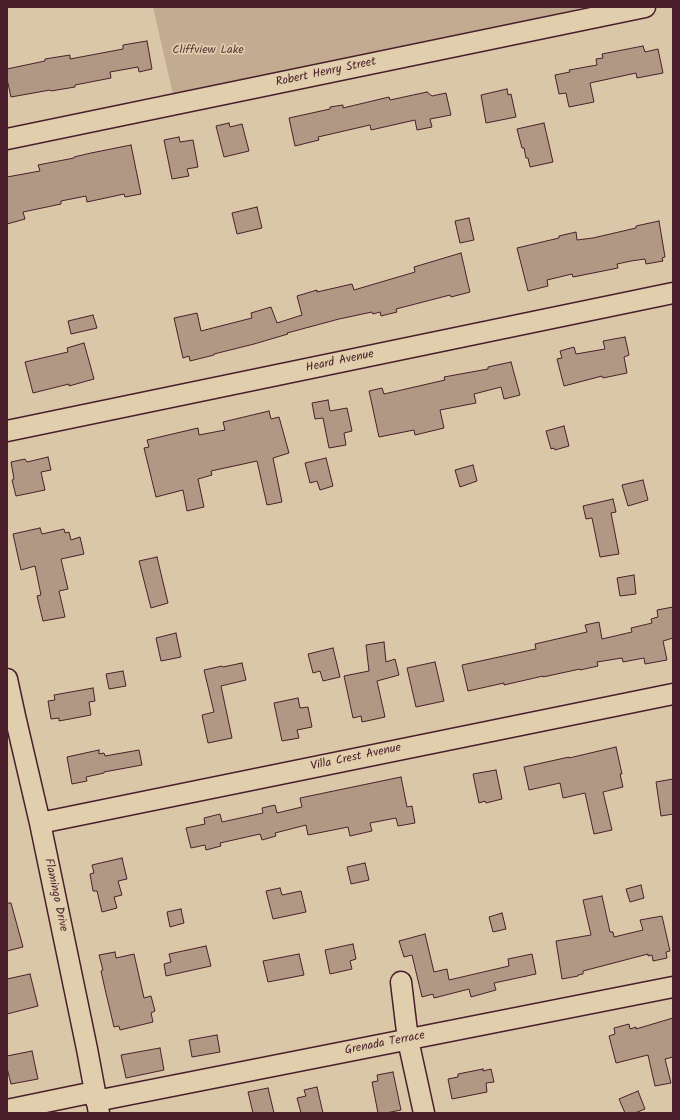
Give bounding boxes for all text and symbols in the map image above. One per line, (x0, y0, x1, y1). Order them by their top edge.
park label: Cliffview Lake (172, 44, 244, 58)
street label: Robert Henry Street (274, 55, 378, 91)
street label: Heard Avenue (305, 348, 375, 376)
street label: Villa Crest Avenue (310, 741, 402, 775)
street label: Flamingo Drive (40, 857, 70, 933)
street label: Grenada Terrace (344, 1029, 426, 1059)

